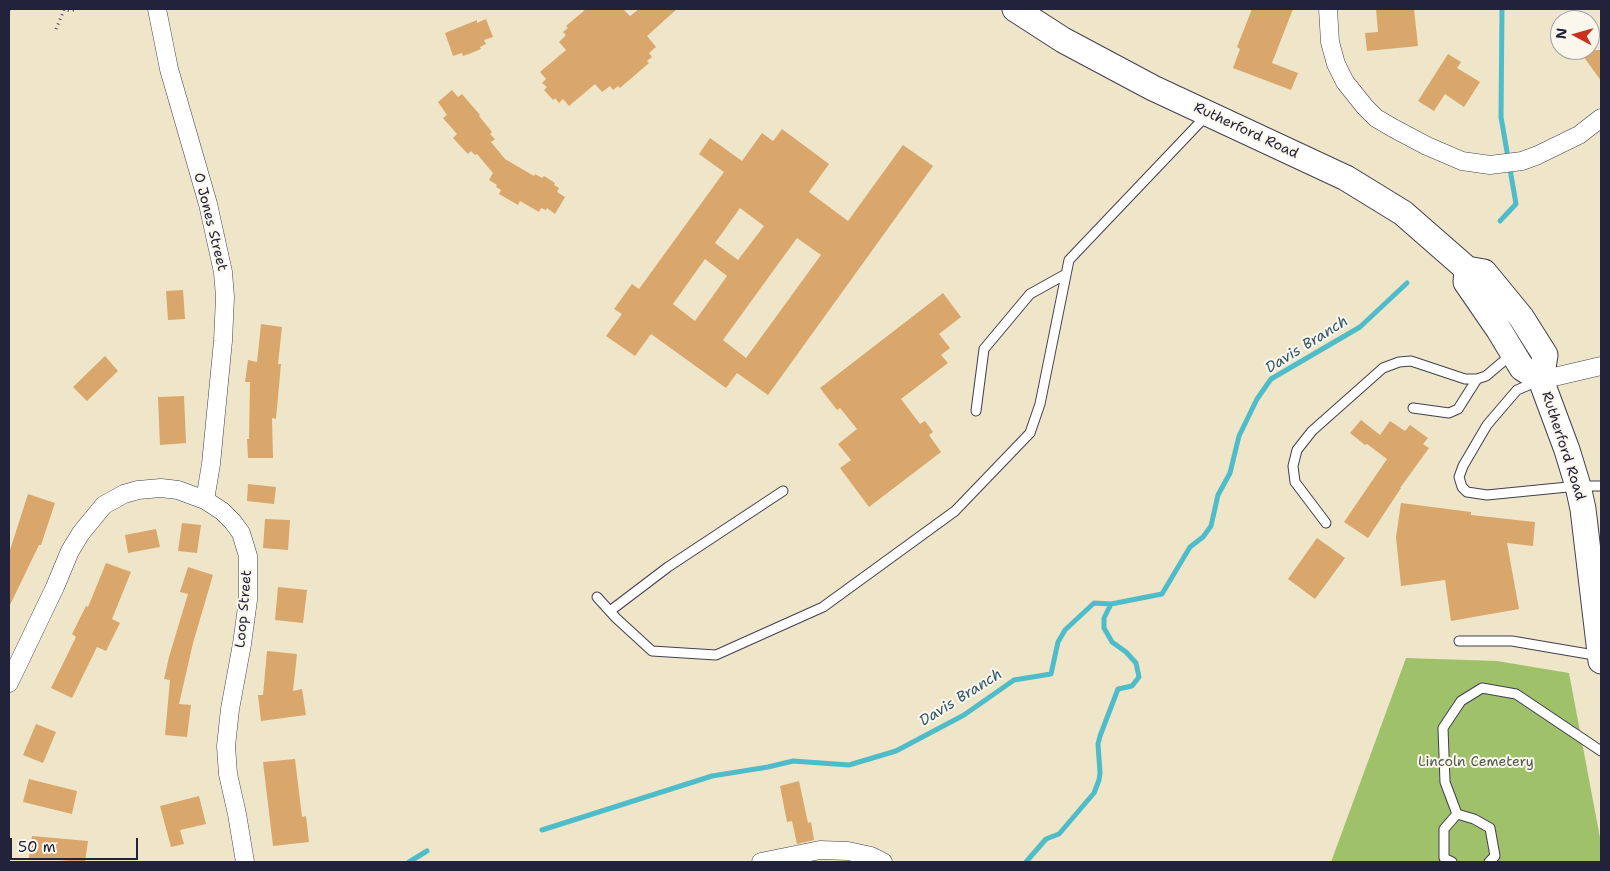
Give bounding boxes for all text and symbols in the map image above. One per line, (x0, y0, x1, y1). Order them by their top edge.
north arrow (1550, 10, 1600, 60)
text: N (1552, 27, 1571, 40)
street label: Rutherford Road (1191, 99, 1301, 163)
street label: O Jones Street (190, 171, 230, 273)
water label: Davis Branch (1262, 312, 1352, 378)
street label: Rutherford Road (1537, 389, 1589, 503)
street label: Loop Street (232, 569, 256, 649)
water label: Davis Branch (916, 665, 1006, 731)
park label: Lincoln Cemetery (1418, 754, 1534, 770)
scale bar (12, 828, 140, 860)
text: 50 m (18, 837, 56, 857)

